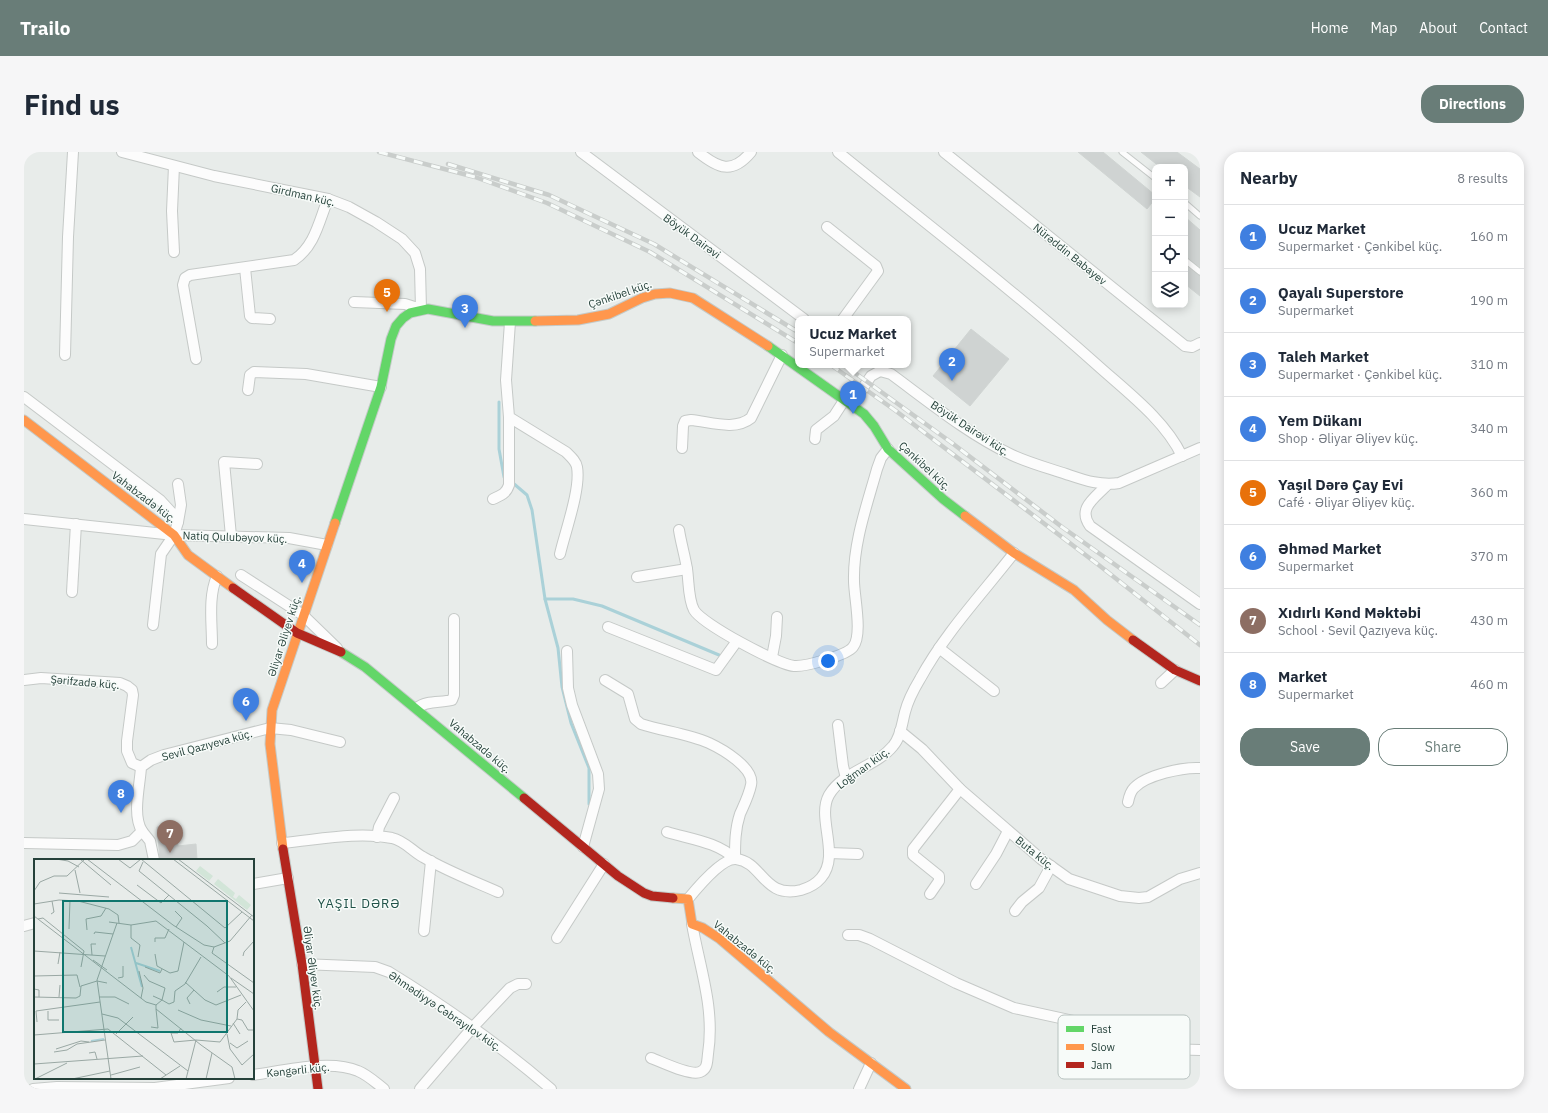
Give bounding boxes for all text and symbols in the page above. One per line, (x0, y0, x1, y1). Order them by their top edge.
text: Trailo (20, 16, 70, 40)
text: Home (1311, 19, 1348, 37)
text: Map (1370, 19, 1397, 37)
text: About (1419, 19, 1457, 37)
text: Contact (1479, 19, 1528, 37)
button: Directions (1421, 85, 1524, 123)
text: Find us (24, 86, 120, 123)
map controls (1152, 164, 1188, 308)
button: + (1152, 164, 1188, 200)
text: Nearby (1240, 167, 1298, 189)
text: 8 results (1457, 170, 1508, 187)
street label: Girdman küç. (269, 181, 337, 209)
button: − (1152, 200, 1188, 236)
street label: Böyük Dairəvi (661, 210, 723, 262)
text: Ucuz Market (1278, 219, 1366, 238)
street label: Nürəddin Babayev (1030, 220, 1110, 288)
text: 1 (1249, 228, 1257, 245)
text: 160 m (1470, 228, 1508, 245)
button: locate (1152, 236, 1188, 272)
text: Supermarket · Çənkibel küç. (1278, 238, 1442, 255)
button: layers (1152, 272, 1188, 308)
street label: Çənkibel küç. (586, 277, 654, 311)
pin: 5 (374, 279, 400, 312)
text: Qayalı Superstore (1278, 283, 1404, 302)
text: 2 (1249, 292, 1257, 309)
text: 190 m (1470, 292, 1508, 309)
pin: 3 (452, 295, 478, 328)
text: Supermarket (1278, 302, 1354, 319)
popup (795, 316, 911, 368)
text: Ucuz Market (809, 324, 897, 343)
text: Supermarket (809, 343, 885, 360)
text: Taleh Market (1278, 347, 1369, 366)
pin: 2 (939, 348, 965, 381)
text: 3 (1249, 356, 1257, 373)
text: 310 m (1470, 356, 1508, 373)
text: Supermarket · Çənkibel küç. (1278, 366, 1442, 383)
pin: 1 (840, 381, 866, 414)
street label: Böyük Dairəvi küç. (928, 397, 1012, 459)
text: Yem Dükanı (1278, 411, 1362, 430)
text: 4 (1249, 420, 1257, 437)
text: 340 m (1470, 420, 1508, 437)
text: Shop · Əliyar Əliyev küç. (1278, 430, 1418, 447)
street label: Çənkibel küç. (896, 438, 954, 494)
street label: Vahabzadə küç. (109, 468, 179, 526)
text: Yaşıl Dərə Çay Evi (1278, 475, 1403, 494)
text: 5 (1249, 484, 1257, 501)
text: 360 m (1470, 484, 1508, 501)
text: Café · Əliyar Əliyev küç. (1278, 494, 1415, 511)
street label: Natiq Qulubəyov küç. (182, 528, 288, 546)
text: Əhməd Market (1278, 539, 1381, 558)
text: 6 (1249, 548, 1257, 565)
text: 370 m (1470, 548, 1508, 565)
pin: 4 (289, 550, 315, 583)
text: Supermarket (1278, 558, 1354, 575)
street label: Əliyar Əliyev küç. (264, 594, 304, 678)
text: Xıdırlı Kənd Məktəbi (1278, 603, 1421, 622)
text: 7 (1249, 612, 1257, 629)
text: 430 m (1470, 612, 1508, 629)
text: School · Sevil Qazıyeva küç. (1278, 622, 1438, 639)
your location (818, 651, 838, 671)
text: Market (1278, 667, 1327, 686)
street label: Şərifzadə küç. (50, 672, 120, 692)
text: 8 (1249, 676, 1257, 693)
text: 460 m (1470, 676, 1508, 693)
text: Supermarket (1278, 686, 1354, 703)
pin: 6 (233, 688, 259, 721)
street label: Vahabzadə küç. (446, 716, 514, 776)
street label: Sevil Qazıyeva küç. (160, 726, 254, 764)
button: Save (1240, 728, 1370, 766)
button: Share (1378, 728, 1508, 766)
street label: Loğman küç. (834, 744, 892, 792)
pin: 8 (108, 780, 134, 813)
pin: 7 (157, 820, 183, 853)
street label: Buta küç. (1013, 833, 1057, 873)
inset map (34, 859, 254, 1079)
district label: YAŞIL DƏRƏ (318, 895, 400, 912)
street label: Vahabzadə küç. (711, 917, 779, 977)
street label: Əliyar Əliyev küç. (300, 925, 326, 1011)
street label: Əhmədiyyə Cəbrayılov küç. (386, 968, 504, 1054)
legend (1058, 1015, 1190, 1079)
text: Fast (1091, 1022, 1112, 1036)
text: Slow (1091, 1040, 1115, 1054)
text: Jam (1091, 1058, 1112, 1072)
street label: Kəngərli küç. (266, 1060, 330, 1080)

